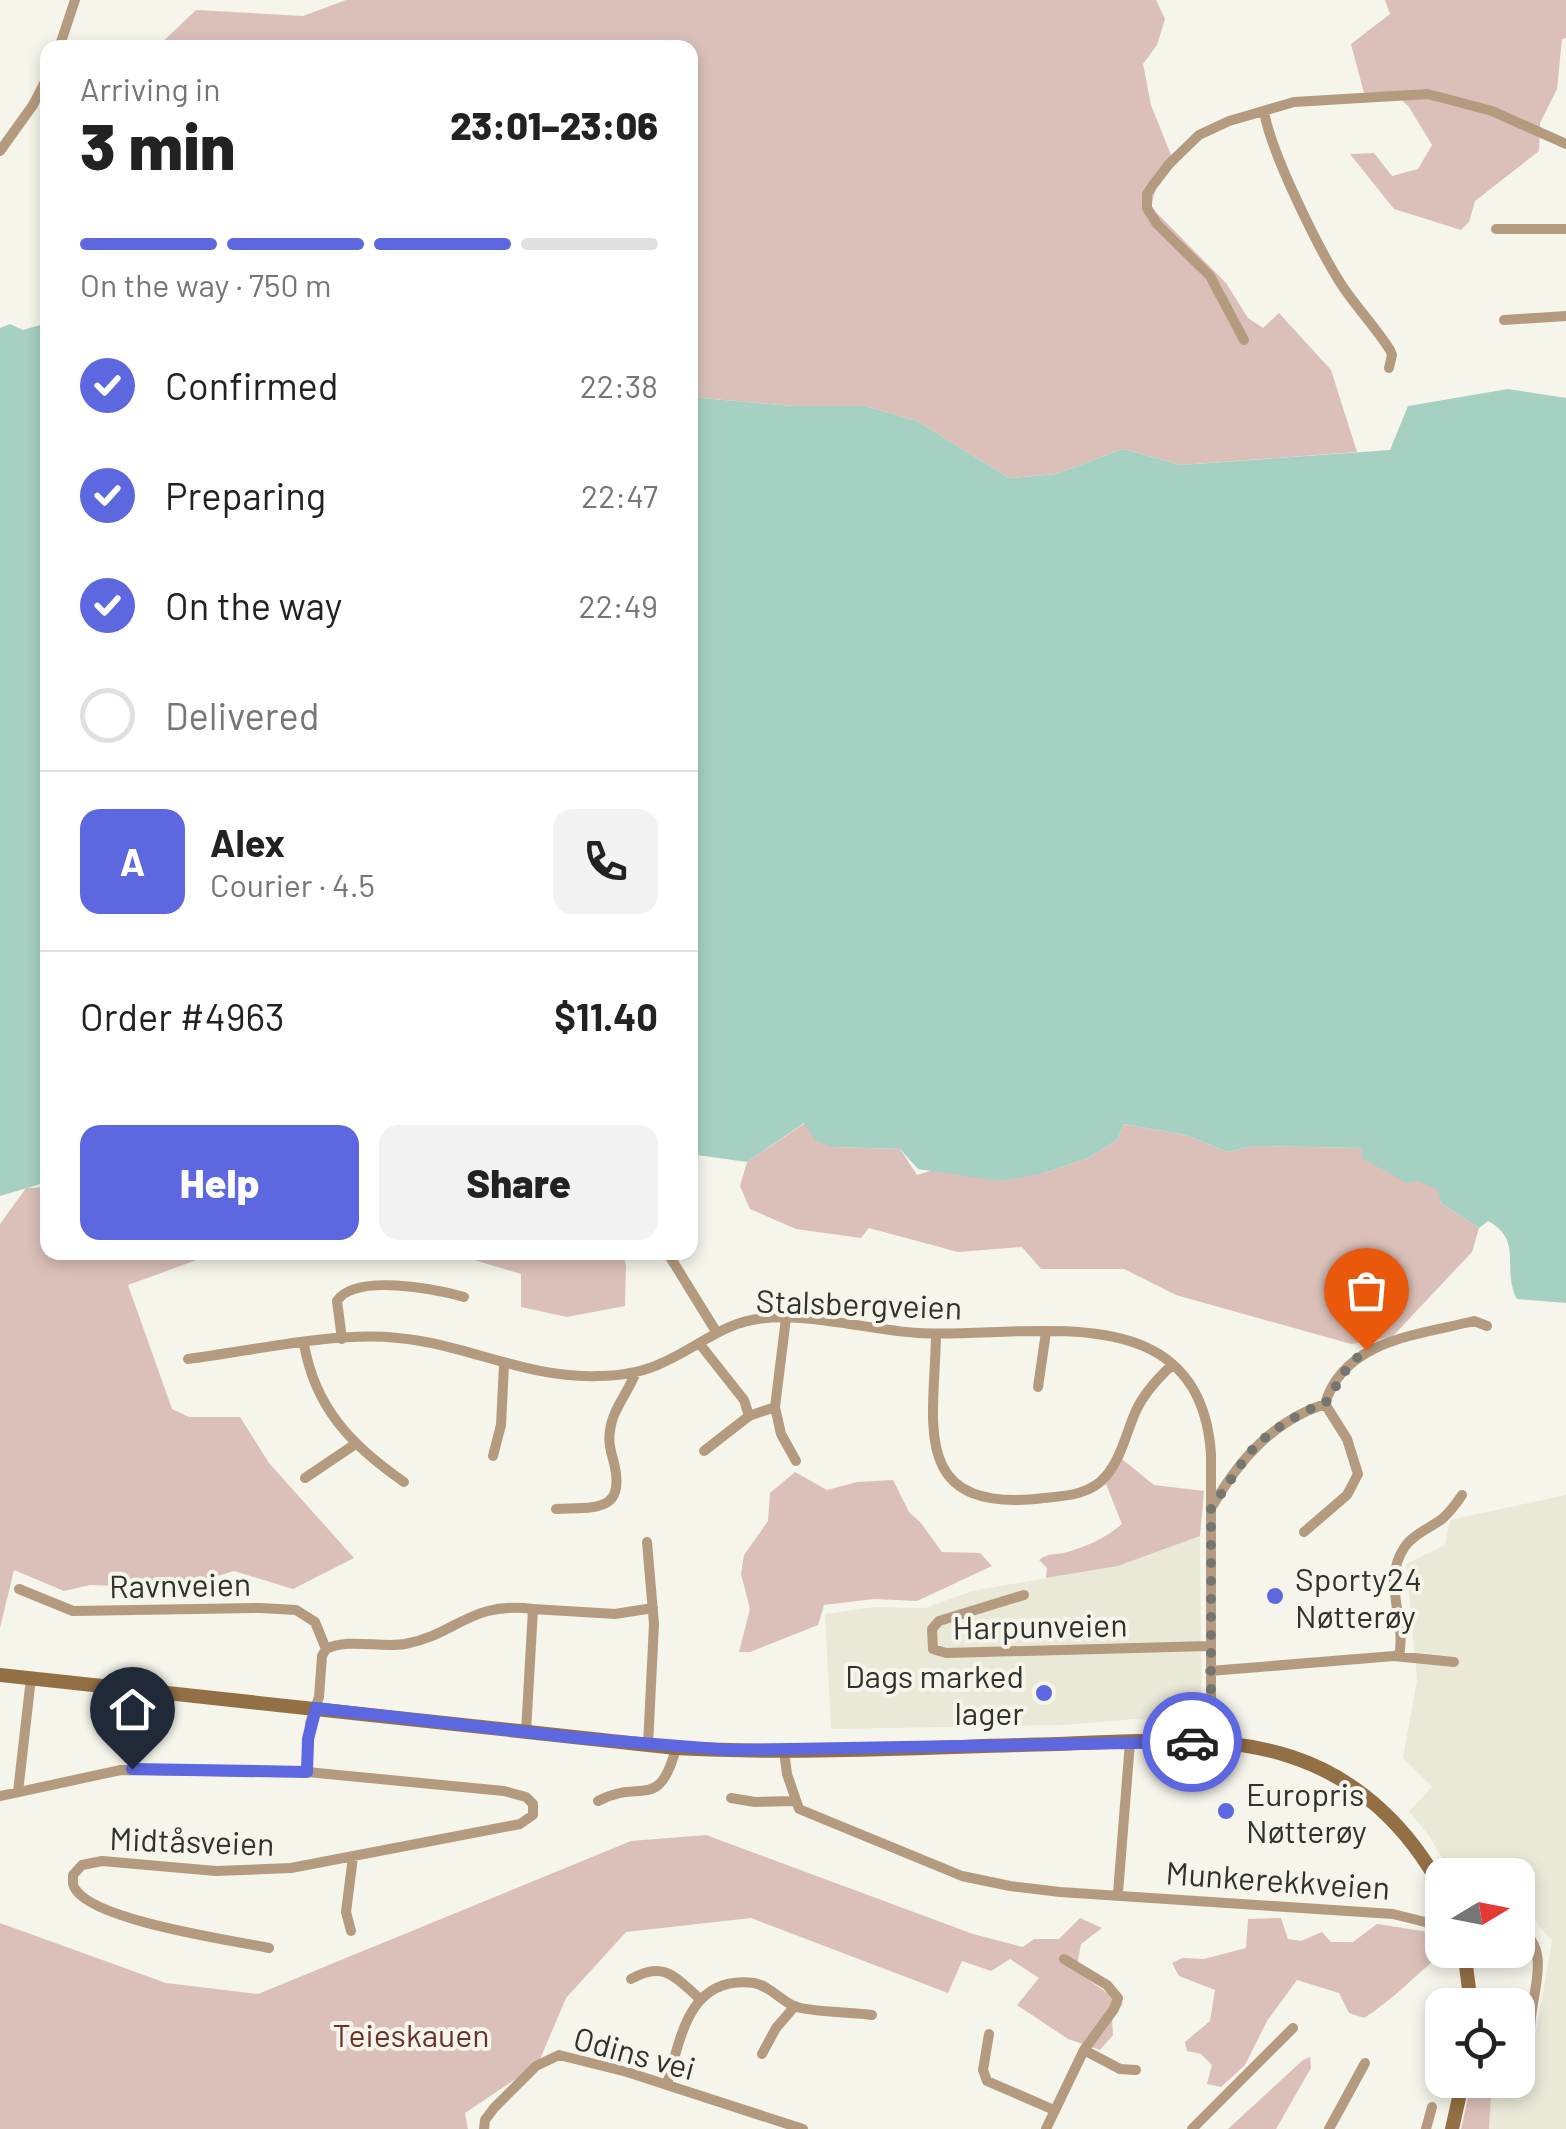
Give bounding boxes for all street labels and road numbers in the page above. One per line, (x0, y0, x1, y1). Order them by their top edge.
street label: Stalsbergveien (755, 1280, 963, 1326)
street label: Ravnveien (109, 1564, 251, 1604)
street label: Harpunveien (952, 1604, 1128, 1646)
street label: Midtåsveien (109, 1818, 275, 1862)
street label: Munkerekkveien (1165, 1852, 1391, 1906)
street label: Odins vei (570, 2018, 700, 2086)

